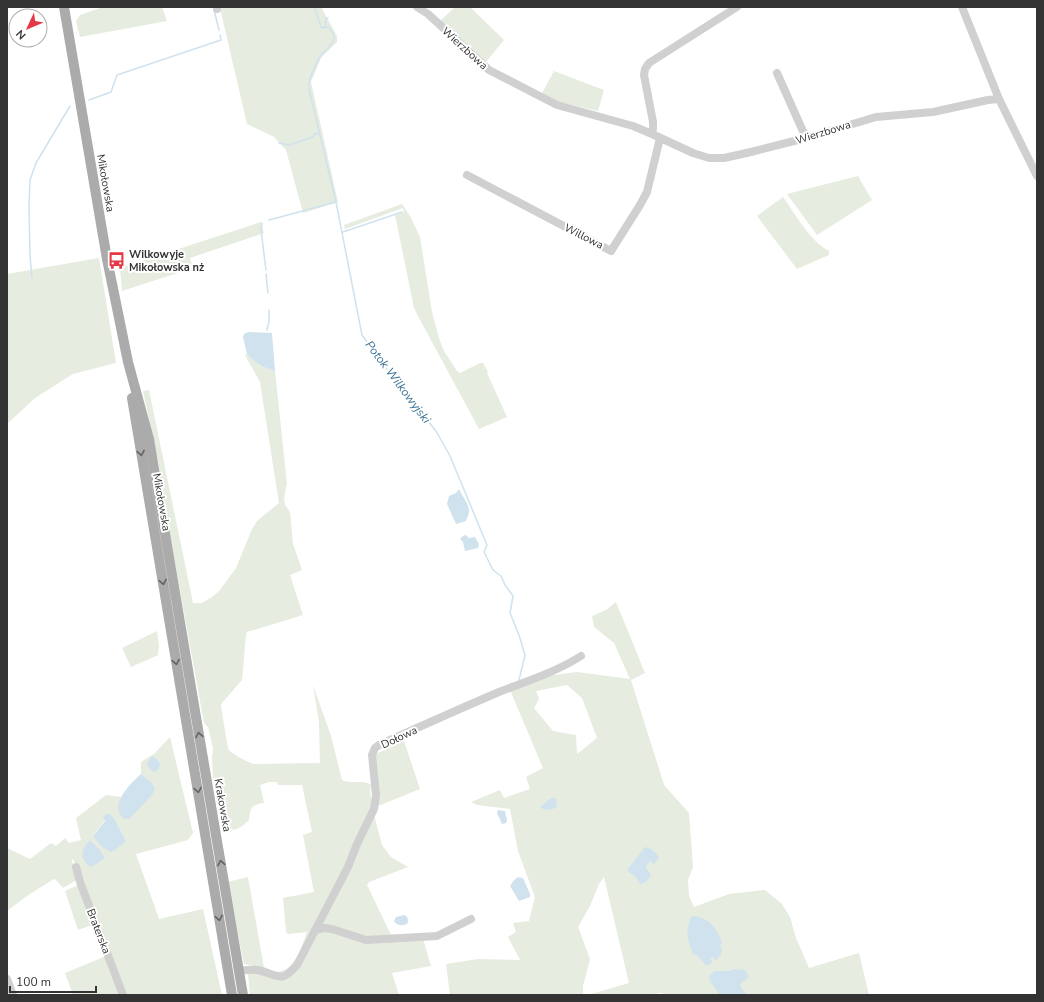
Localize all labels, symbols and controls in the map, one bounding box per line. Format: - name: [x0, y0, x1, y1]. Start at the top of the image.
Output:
- north arrow: [8, 8, 48, 48]
- street label: Wierzbowa: [438, 24, 491, 73]
- text: N: [13, 26, 29, 43]
- street label: Wierzbowa: [794, 117, 853, 148]
- street label: Mikołowska: [93, 153, 118, 213]
- street label: Willowa: [562, 220, 606, 253]
- place label: Wilkowyje Mikołowska nż: [129, 247, 204, 275]
- bus stop icon: Wilkowyje Mikołowska nż: [106, 250, 126, 270]
- water label: Potok Wilkowyjski: [362, 337, 435, 427]
- one-way arrow: [136, 450, 145, 457]
- street label: Mikołowska: [149, 472, 174, 532]
- one-way arrow: [158, 579, 167, 585]
- one-way arrow: [171, 658, 180, 665]
- street label: Dołowa: [379, 722, 420, 752]
- one-way arrow: [196, 732, 204, 738]
- street label: Krakowska: [210, 777, 235, 833]
- one-way arrow: [193, 787, 202, 793]
- one-way arrow: [217, 860, 226, 867]
- street label: Braterska: [83, 906, 114, 956]
- one-way arrow: [214, 915, 223, 921]
- scale bar: [10, 968, 96, 994]
- text: 100 m: [16, 974, 51, 990]

